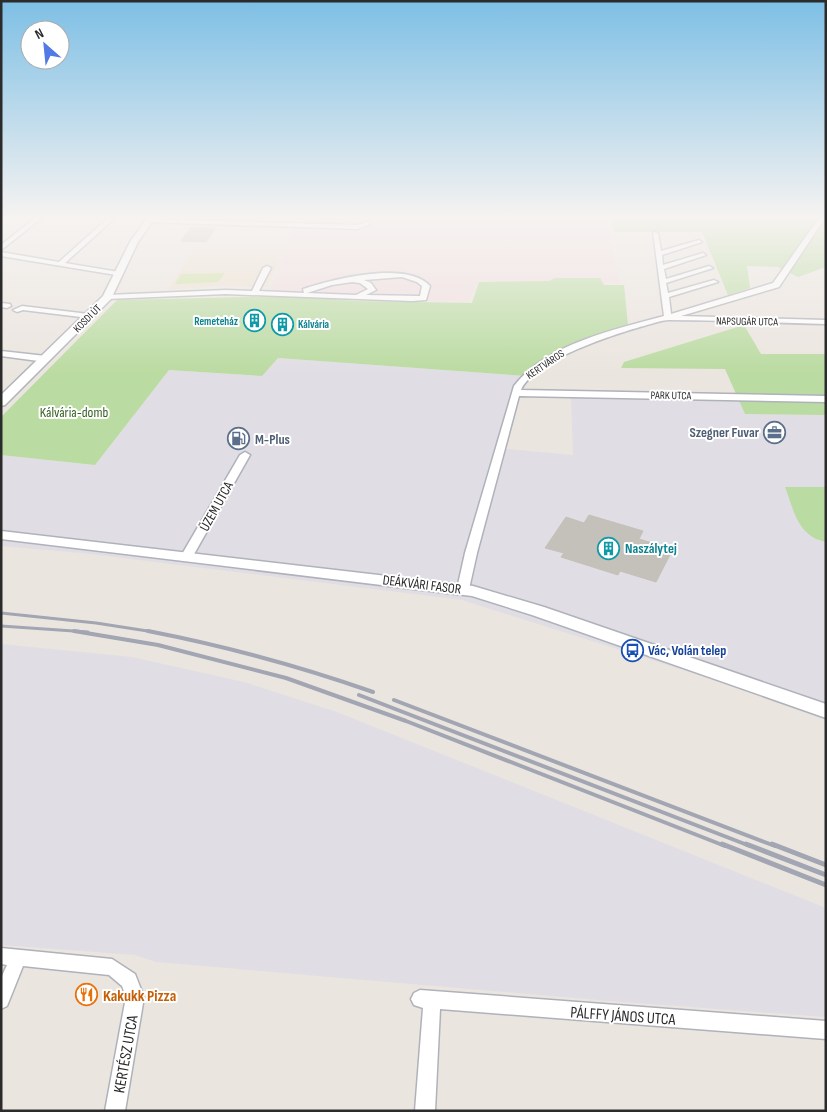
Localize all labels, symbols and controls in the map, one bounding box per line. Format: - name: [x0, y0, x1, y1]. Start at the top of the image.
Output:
- north arrow: [20, 20, 70, 70]
- text: N: [32, 25, 47, 43]
- street label: KOSDI ÚT: [71, 301, 104, 335]
- building icon: Remeteház: [242, 309, 266, 333]
- building icon: Kálvária: [270, 312, 294, 336]
- street label: NAPSUGÁR UTCA: [716, 314, 778, 329]
- place label: Remeteház: [194, 315, 239, 328]
- place label: Kálvária: [298, 318, 330, 331]
- street label: KERTVÁROS: [524, 347, 567, 382]
- street label: PARK UTCA: [651, 389, 692, 402]
- park label: Kálvária-domb: [40, 404, 108, 421]
- office icon: Szegner Fuvar: [763, 420, 787, 444]
- place label: Szegner Fuvar: [689, 424, 760, 441]
- fuel station icon: M-Plus: [227, 427, 251, 451]
- place label: M-Plus: [255, 431, 290, 448]
- street label: ÜZEM UTCA: [196, 478, 238, 534]
- building icon: Naszálytej: [597, 536, 621, 560]
- place label: Naszálytej: [625, 540, 677, 557]
- street label: DEÁKVÁRI FASOR: [382, 571, 463, 598]
- bus stop icon: Vác, Volán telep: [620, 638, 644, 662]
- place label: Vác, Volán telep: [648, 642, 726, 659]
- restaurant icon: Kakukk Pizza: [75, 983, 99, 1007]
- place label: Kakukk Pizza: [103, 987, 176, 1006]
- street label: PÁLFFY JÁNOS UTCA: [570, 1003, 676, 1030]
- street label: KERTÉSZ UTCA: [110, 1014, 143, 1095]

